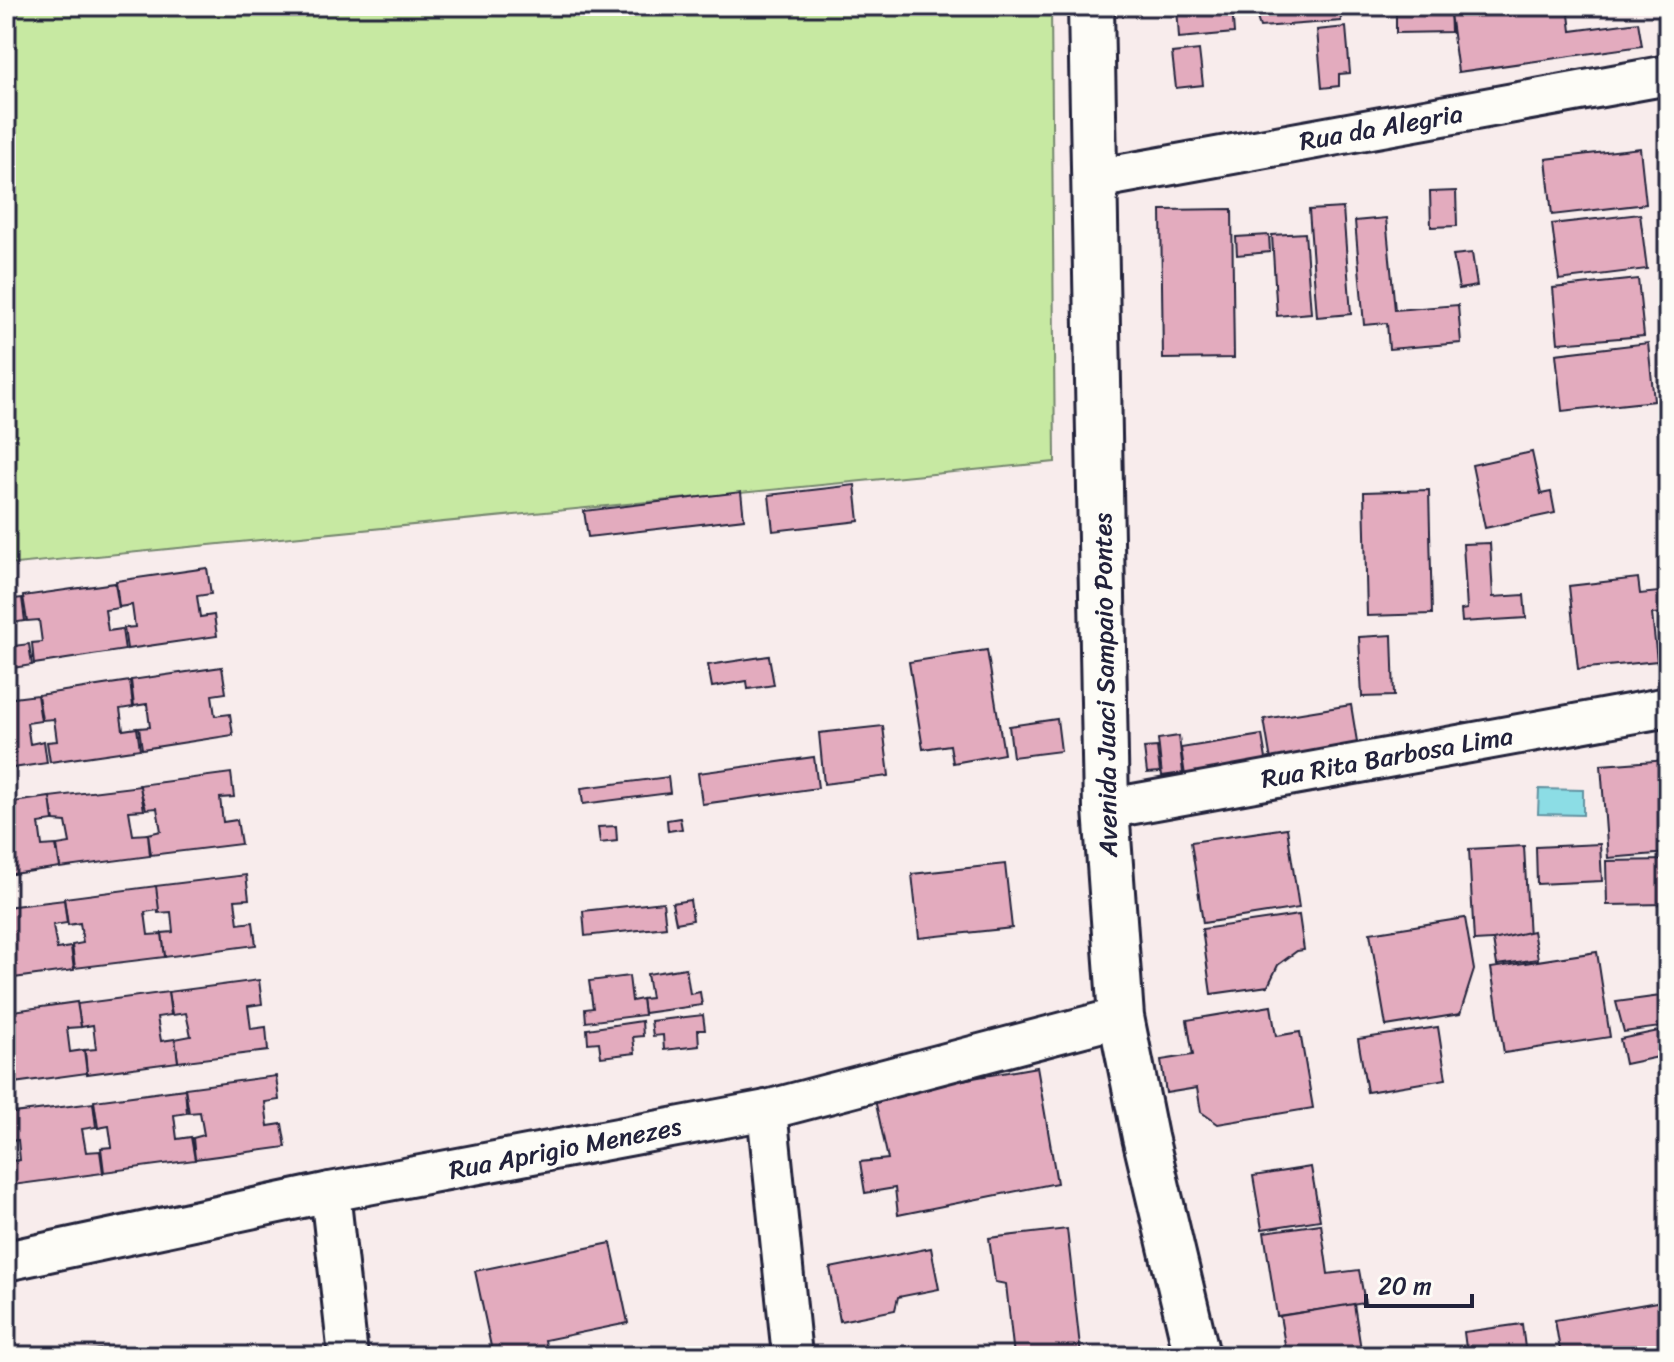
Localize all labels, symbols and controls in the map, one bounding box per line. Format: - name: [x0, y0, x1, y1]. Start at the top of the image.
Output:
- street label: Rua da Alegria: [1296, 90, 1466, 164]
- street label: Avenida Juaci Sampaio Pontes: [1079, 512, 1131, 858]
- street label: Rua Rita Barbosa Lima: [1258, 712, 1516, 802]
- street label: Rua Aprigio Menezes: [445, 1103, 686, 1193]
- scale bar: [1366, 1258, 1472, 1308]
- text: 20 m: [1378, 1265, 1432, 1307]

